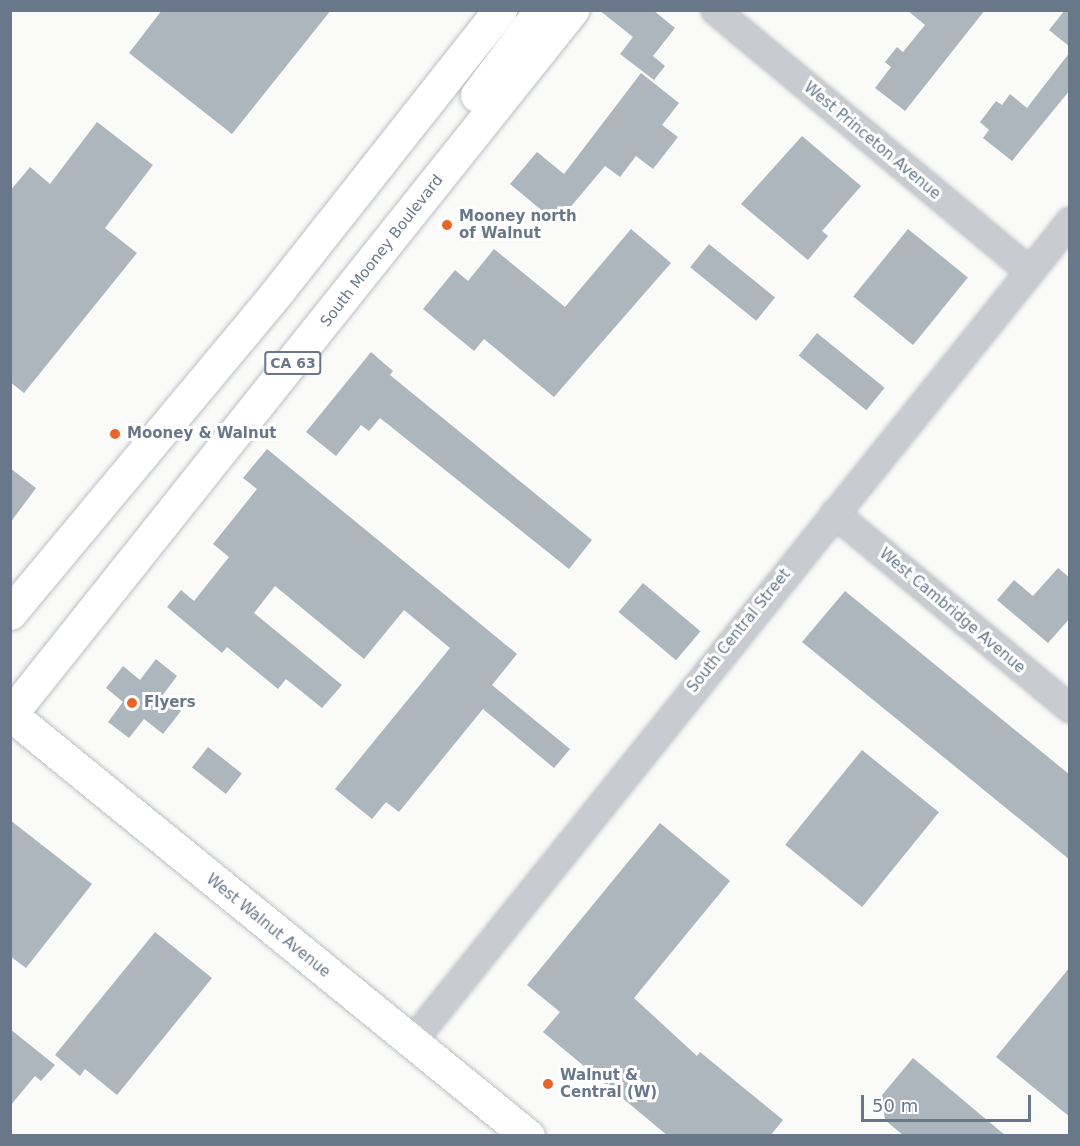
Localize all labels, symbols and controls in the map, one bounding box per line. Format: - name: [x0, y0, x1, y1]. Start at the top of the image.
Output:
- street label: West Princeton Avenue: [800, 79, 944, 203]
- street label: South Mooney Boulevard: [317, 171, 447, 331]
- place label: Mooney north of Walnut: [459, 207, 577, 242]
- marker: Mooney north of Walnut: [440, 218, 454, 232]
- road number: CA 63: [263, 352, 323, 374]
- place label: Mooney & Walnut: [127, 425, 276, 443]
- marker: Mooney & Walnut: [108, 427, 122, 441]
- street label: West Cambridge Avenue: [876, 545, 1028, 677]
- street label: South Central Street: [684, 566, 794, 696]
- place label: Flyers: [144, 694, 196, 712]
- marker: Flyers: [125, 696, 139, 710]
- street label: West Walnut Avenue: [202, 870, 334, 982]
- place label: Walnut & Central (W): [560, 1066, 657, 1101]
- marker: Walnut & Central (W): [541, 1077, 555, 1091]
- scale bar: [864, 1083, 1034, 1121]
- text: 50 m: [872, 1095, 918, 1116]

